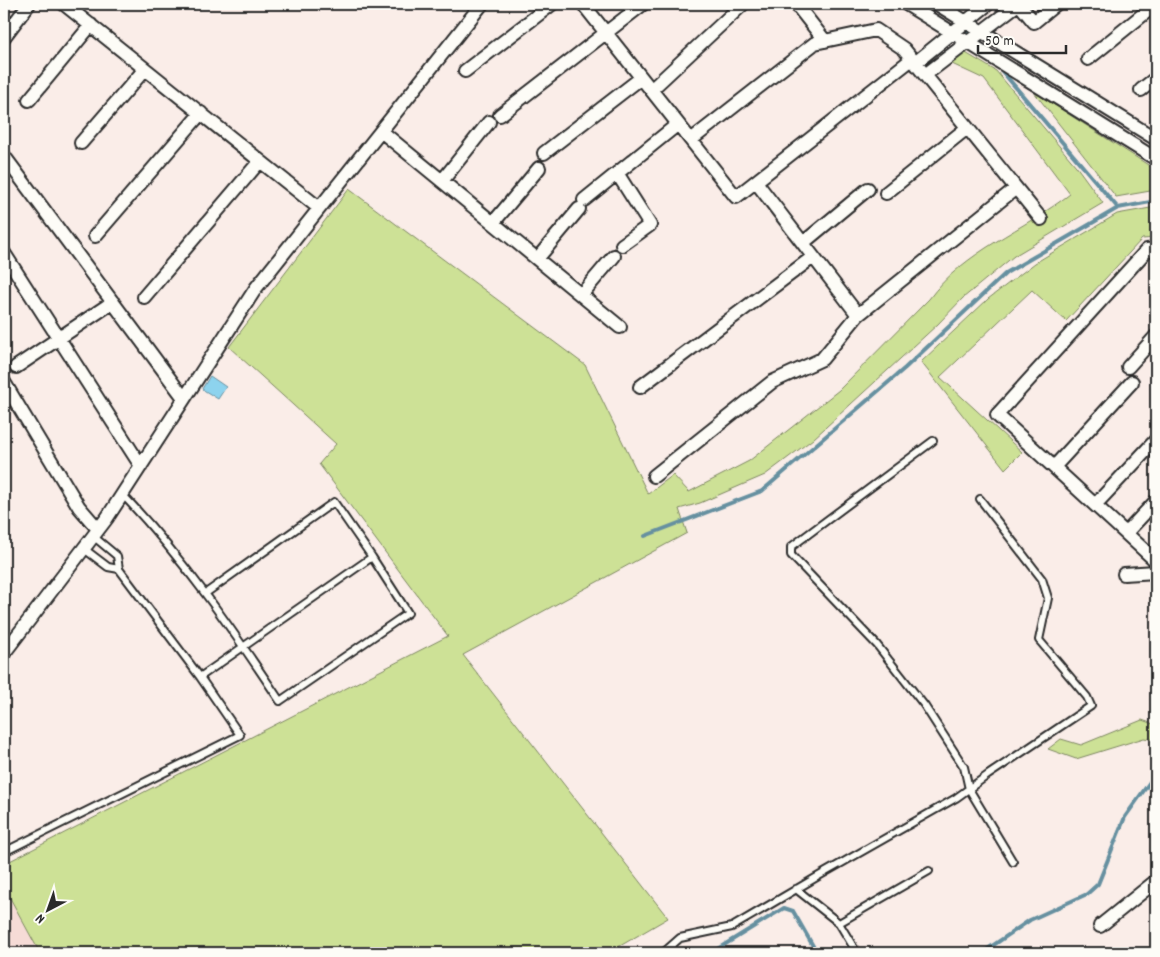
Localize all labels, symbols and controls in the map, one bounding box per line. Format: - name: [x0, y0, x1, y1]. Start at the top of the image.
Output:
- scale bar: [978, 22, 1065, 54]
- text: 50 m: [985, 31, 1014, 53]
- north arrow: [22, 884, 72, 934]
- text: N: [32, 908, 50, 928]

